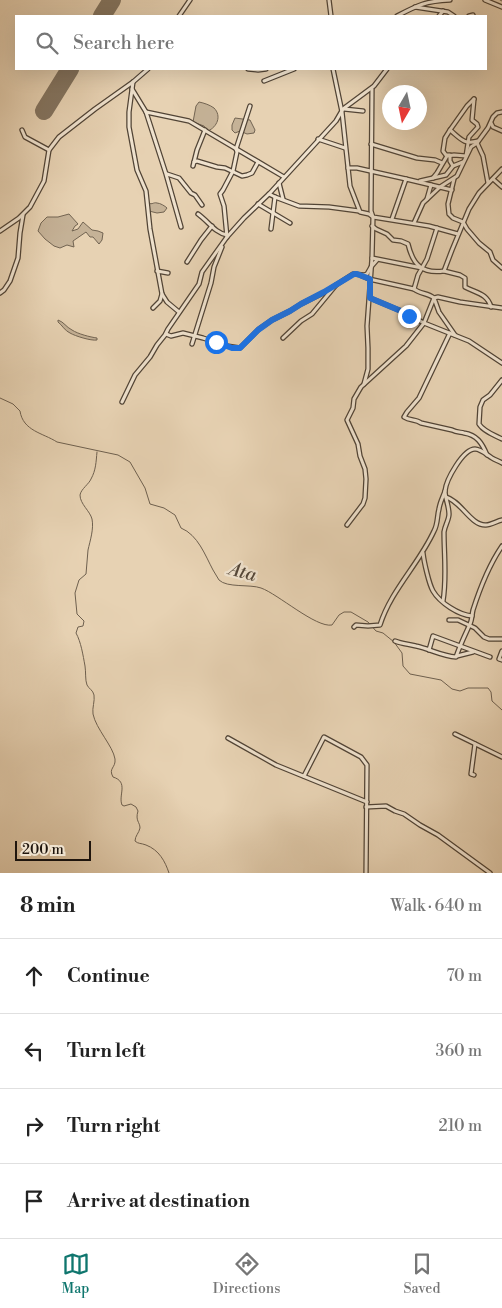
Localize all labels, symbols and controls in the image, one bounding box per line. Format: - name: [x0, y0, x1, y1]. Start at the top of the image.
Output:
- search box: [15, 15, 487, 70]
- icon: search: [33, 29, 61, 57]
- text: Search here: [73, 31, 174, 55]
- north arrow: [382, 85, 427, 130]
- route end: [398, 305, 421, 328]
- route start: [205, 331, 228, 354]
- water label: Ata: [224, 556, 260, 587]
- scale bar: [15, 838, 91, 861]
- text: 200 m: [22, 841, 64, 859]
- text: 8 min: [20, 893, 75, 919]
- text: Walk · 640 m: [391, 896, 482, 916]
- icon: ahead: [20, 962, 48, 990]
- text: Continue: [67, 964, 150, 988]
- text: 70 m: [446, 966, 482, 986]
- icon: left: [20, 1037, 48, 1065]
- text: Turn left: [67, 1039, 146, 1063]
- text: 360 m: [436, 1041, 482, 1061]
- icon: right: [20, 1112, 48, 1140]
- text: Turn right: [67, 1114, 160, 1138]
- text: 210 m: [438, 1116, 482, 1136]
- icon: arrive: [20, 1187, 48, 1215]
- text: Arrive at destination: [67, 1189, 250, 1213]
- tab: Map: [62, 1250, 90, 1298]
- tab: Directions: [213, 1250, 280, 1298]
- tab: Saved: [404, 1250, 440, 1298]

